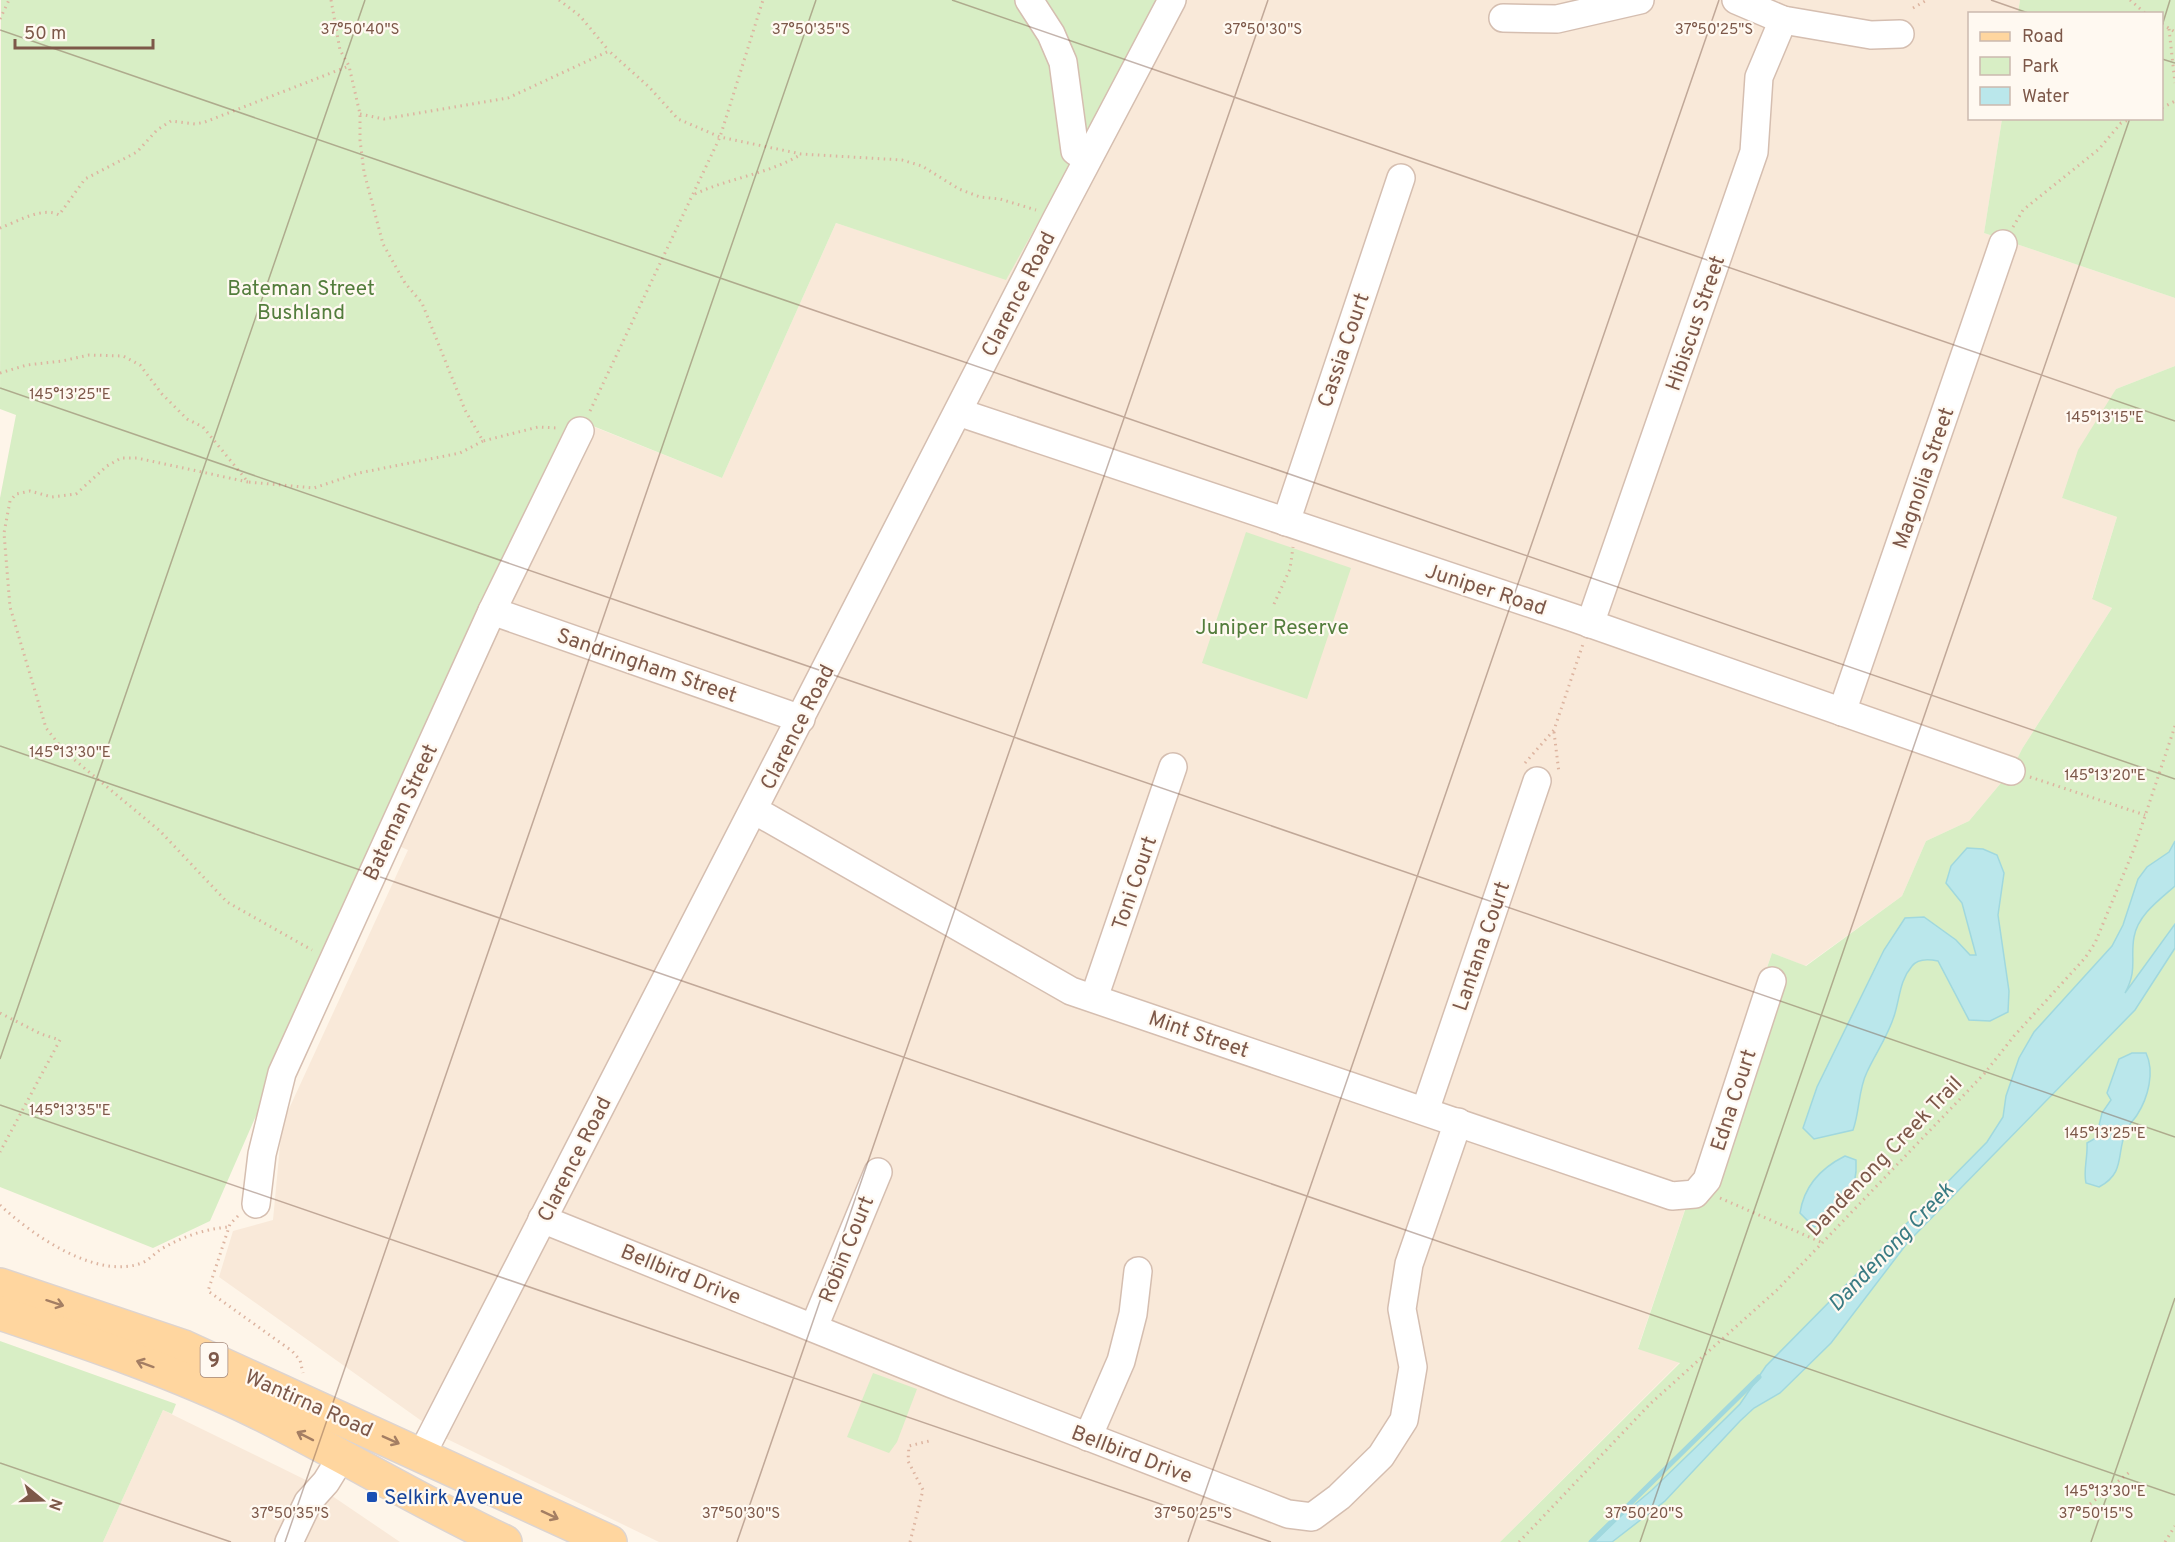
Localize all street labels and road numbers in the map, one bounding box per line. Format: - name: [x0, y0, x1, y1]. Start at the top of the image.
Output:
- street label: Clarence Road: [976, 227, 1063, 362]
- street label: Hibiscus Street: [1661, 252, 1732, 395]
- street label: Cassia Court: [1312, 290, 1377, 411]
- street label: Magnolia Street: [1888, 404, 1961, 553]
- street label: Juniper Road: [1421, 558, 1550, 623]
- street label: Sandringham Street: [553, 623, 740, 710]
- street label: Clarence Road: [755, 660, 842, 795]
- street label: Bateman Street: [358, 740, 445, 885]
- street label: Toni Court: [1107, 833, 1164, 934]
- street label: Lantana Court: [1448, 878, 1517, 1015]
- street label: Mint Street: [1145, 1006, 1252, 1065]
- street label: Edna Court: [1705, 1046, 1764, 1155]
- street label: Dandenong Creek Trail: [1801, 1071, 1969, 1243]
- street label: Clarence Road: [532, 1092, 619, 1227]
- street label: Robin Court: [814, 1192, 881, 1307]
- street label: Bellbird Drive: [616, 1239, 745, 1312]
- road number: 9: [200, 1343, 228, 1377]
- street label: Wantirna Road: [240, 1364, 377, 1445]
- street label: Bellbird Drive: [1067, 1420, 1196, 1491]

